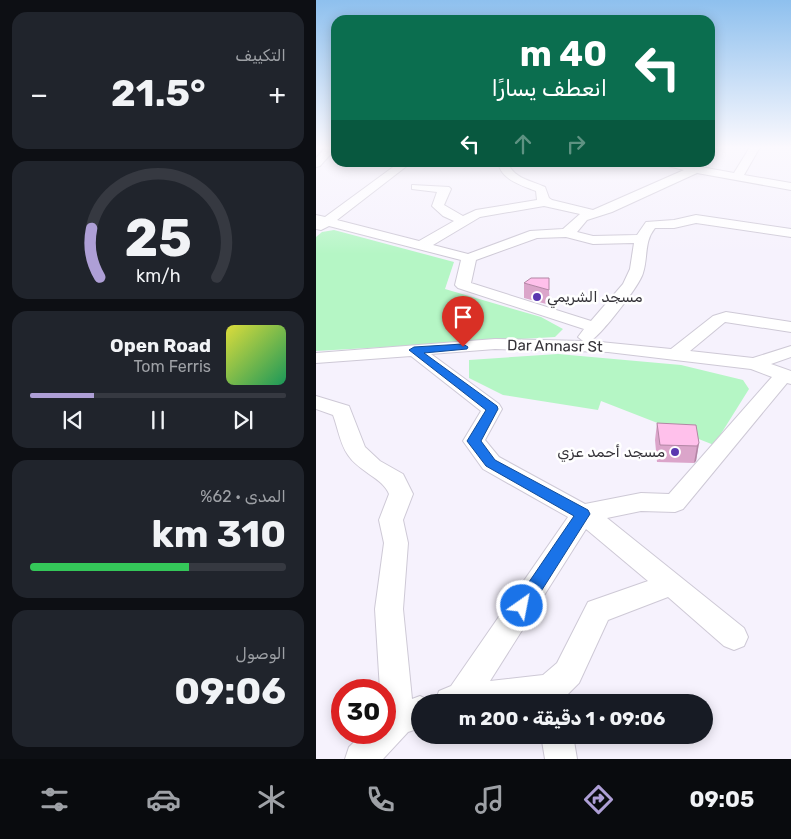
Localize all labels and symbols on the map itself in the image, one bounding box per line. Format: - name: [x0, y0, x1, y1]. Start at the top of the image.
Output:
- place label: مسجد الشريمي: [547, 288, 643, 309]
- marker: مسجد الشريمي: [531, 291, 543, 303]
- pin: [442, 296, 484, 347]
- street label: Dar Annasr St: [507, 336, 603, 356]
- place label: مسجد أحمد عزي: [557, 443, 665, 462]
- marker: مسجد أحمد عزي: [669, 446, 681, 458]
- position arrow: [495, 579, 547, 631]
- speed limit sign: 30: [331, 679, 396, 744]

